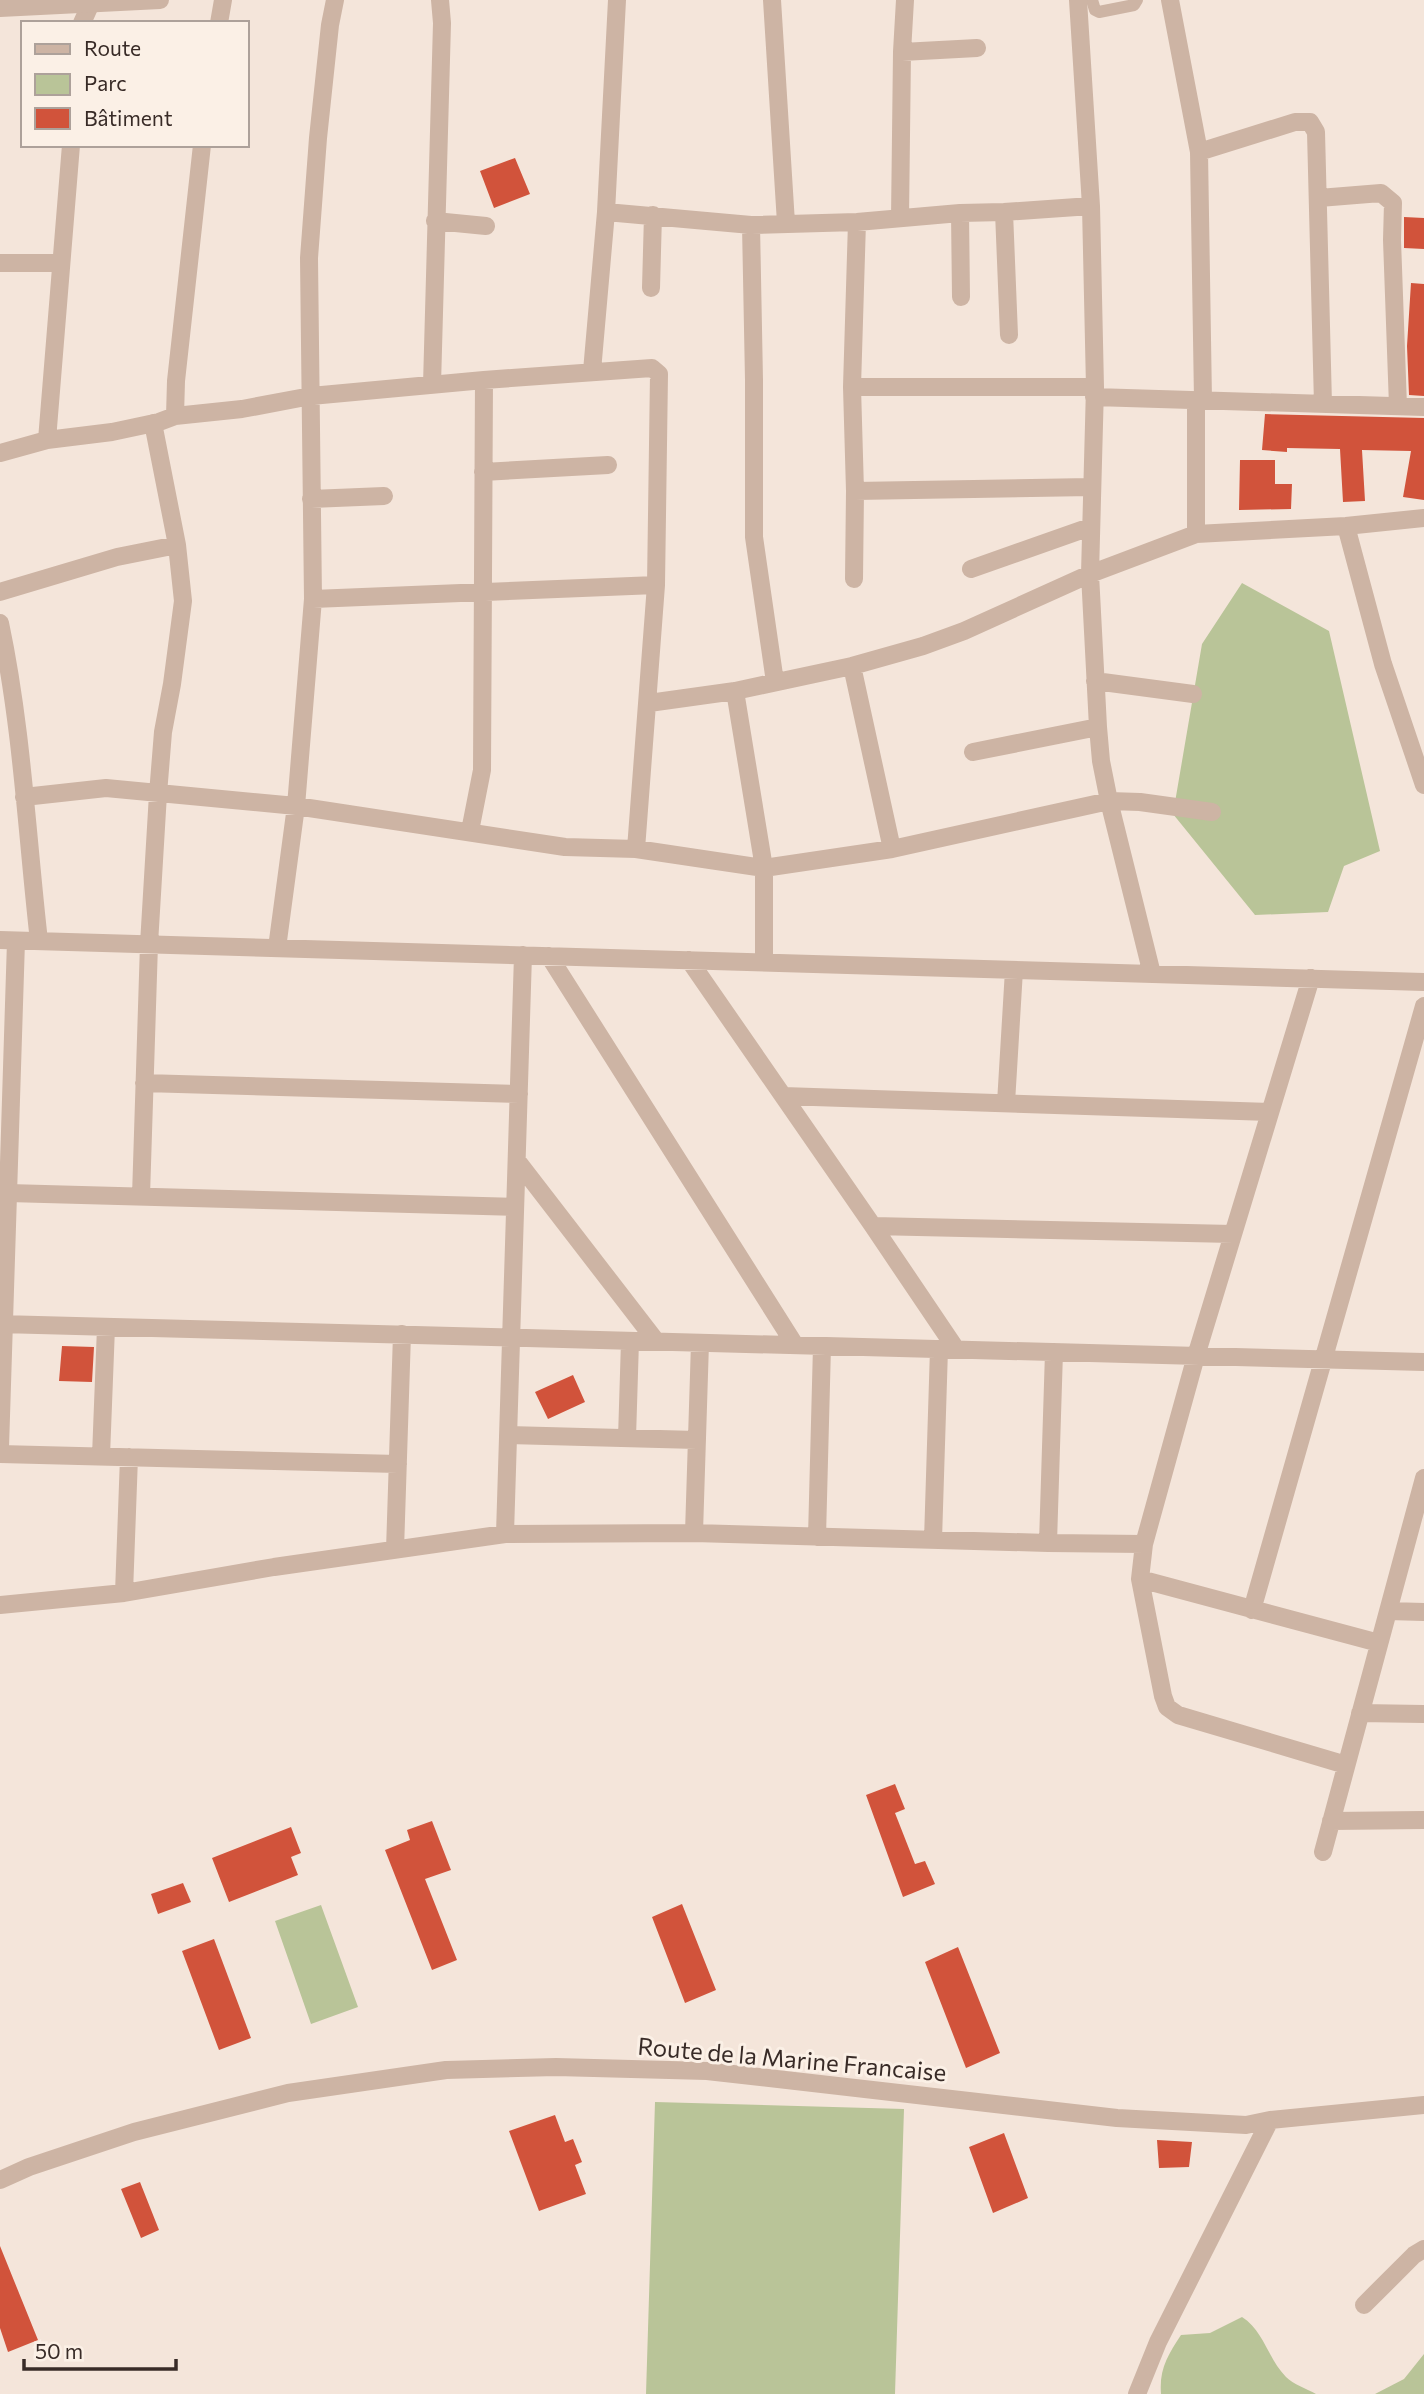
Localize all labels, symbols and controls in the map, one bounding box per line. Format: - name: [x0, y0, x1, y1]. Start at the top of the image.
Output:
- legend: [21, 21, 248, 147]
- text: Route: [84, 35, 141, 60]
- text: Parc: [84, 70, 127, 95]
- text: Bâtiment: [84, 105, 173, 130]
- street label: Route de la Marine Francaise: [637, 2031, 948, 2086]
- scale bar: [24, 2328, 177, 2372]
- text: 50 m: [35, 2338, 83, 2363]

